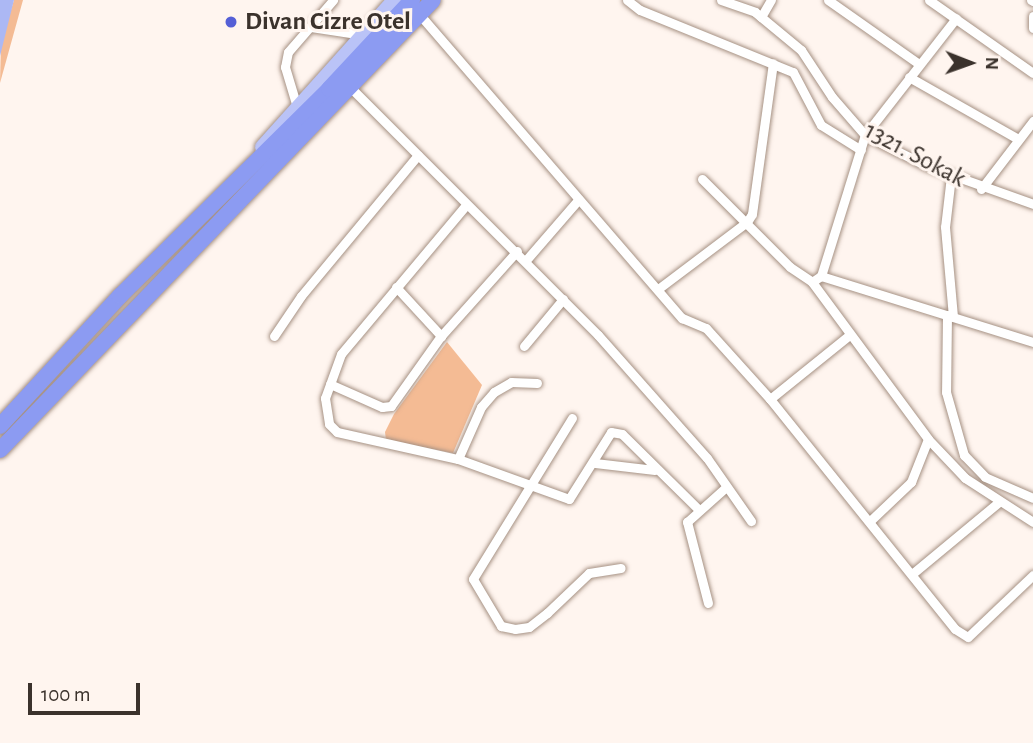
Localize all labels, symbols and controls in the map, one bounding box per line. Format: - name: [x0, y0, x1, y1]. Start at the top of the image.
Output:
- place label: Divan Cizre Otel: [245, 6, 411, 38]
- marker: Divan Cizre Otel: [223, 14, 239, 30]
- north arrow: [935, 28, 1005, 98]
- text: N: [982, 57, 1001, 70]
- street label: 1321. Sokak: [859, 115, 971, 195]
- scale bar: [32, 670, 144, 714]
- text: 100 m: [41, 684, 91, 705]

